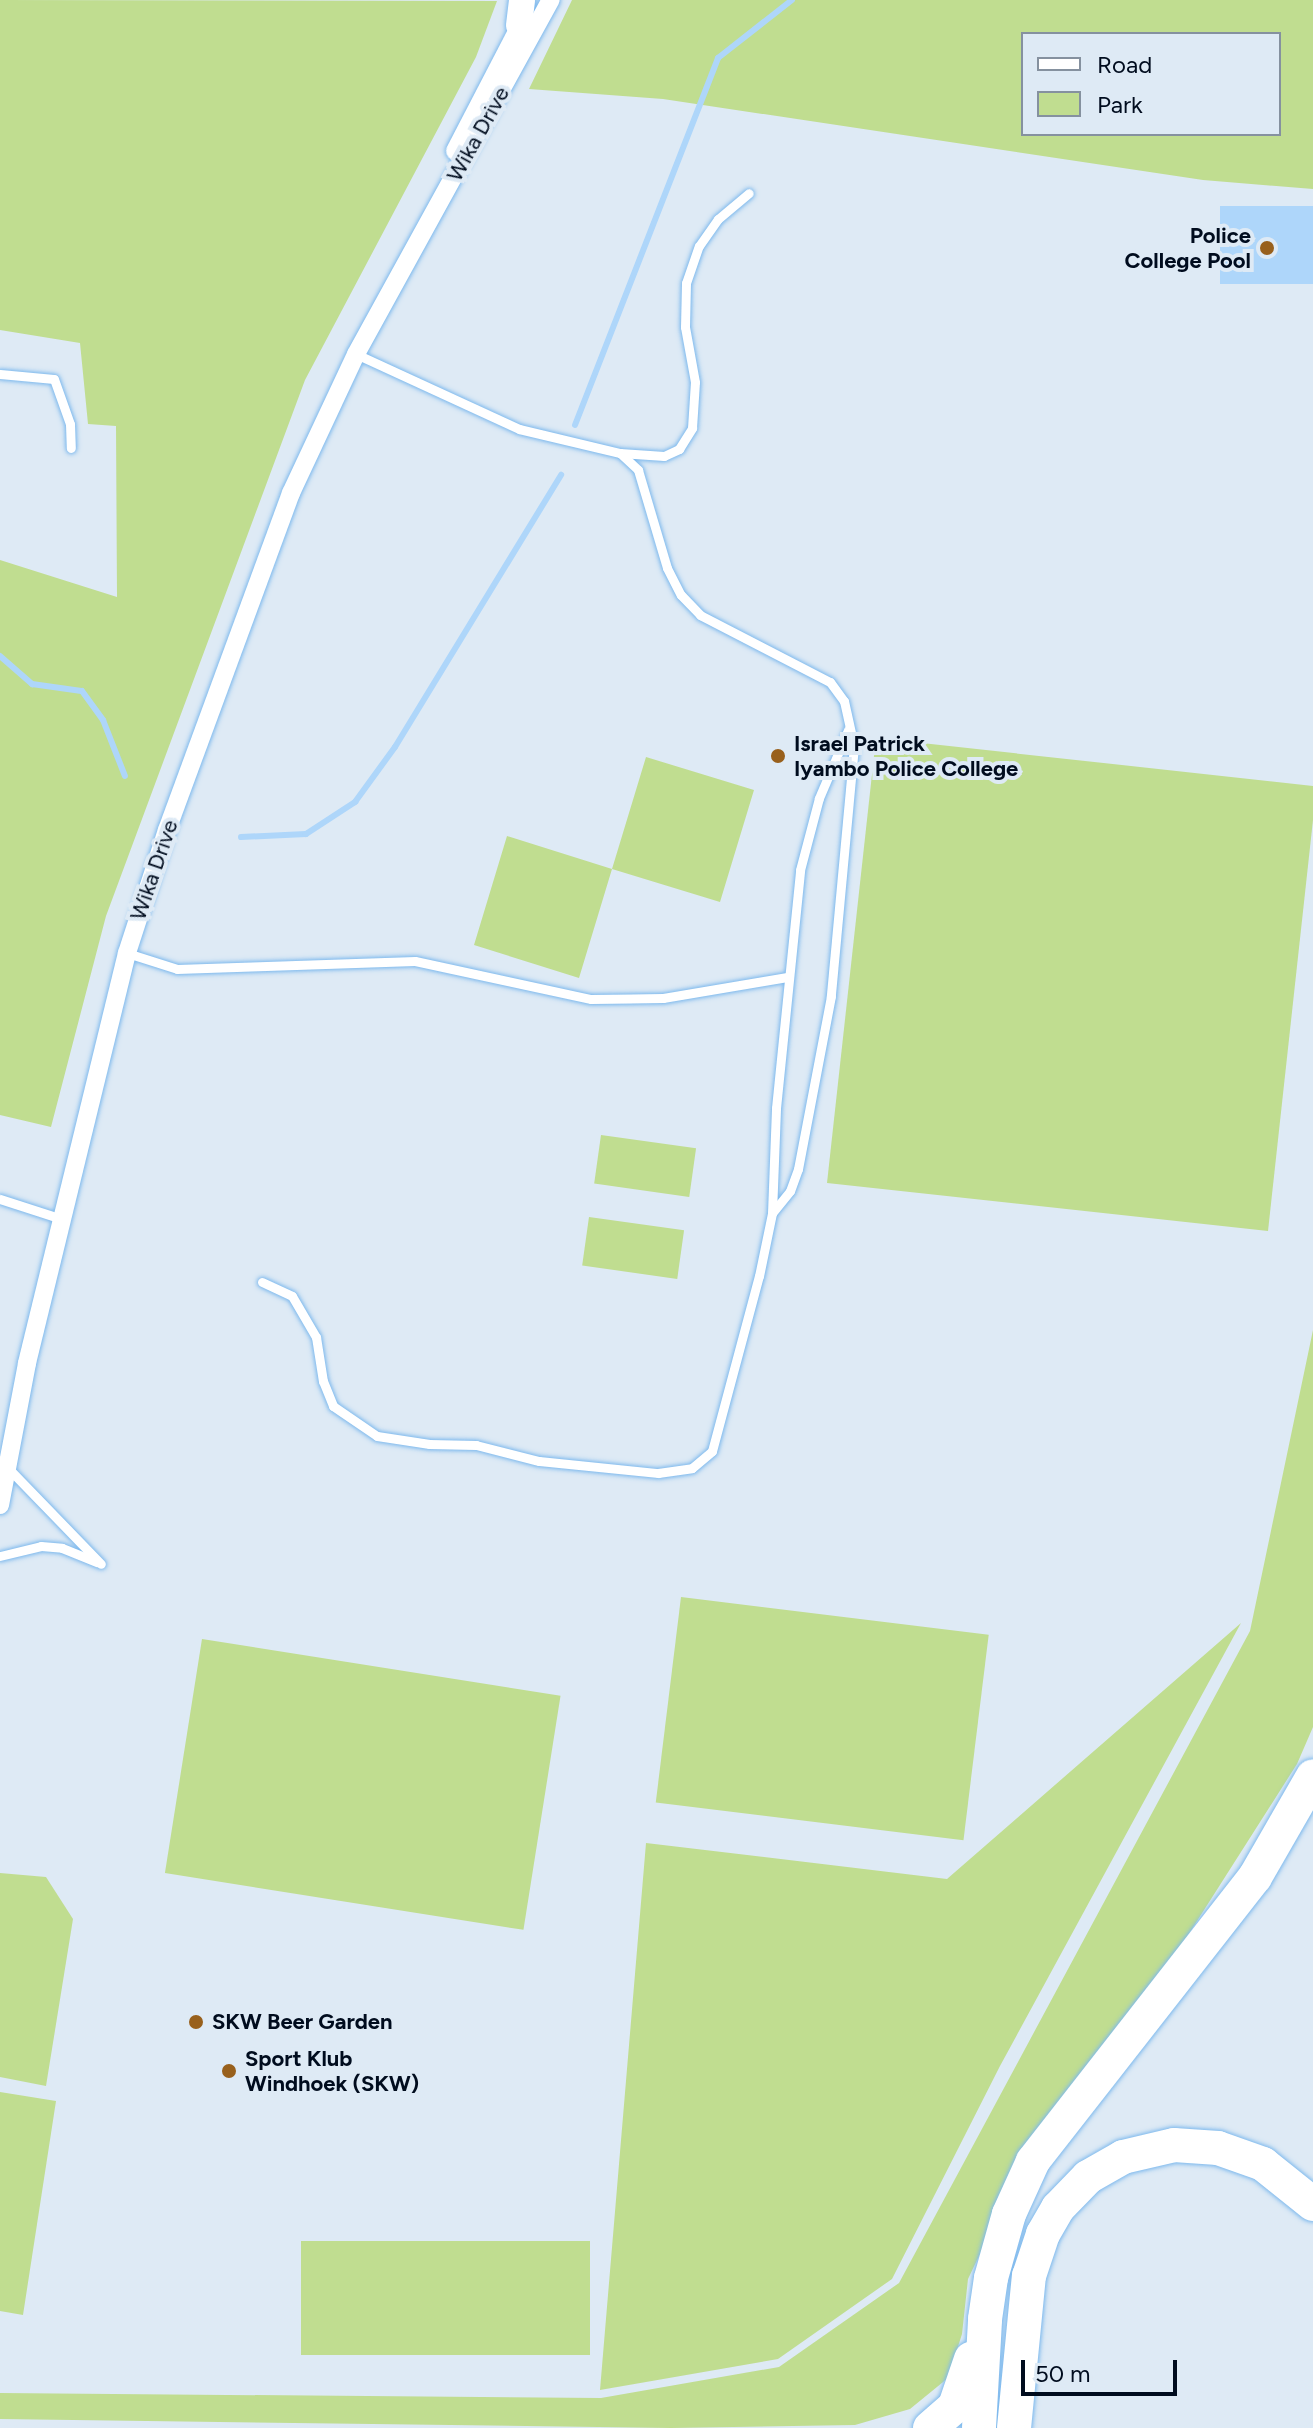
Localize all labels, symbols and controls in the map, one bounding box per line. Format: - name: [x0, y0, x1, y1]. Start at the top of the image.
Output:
- legend: [1021, 32, 1281, 136]
- text: Road: [1097, 50, 1152, 79]
- street label: Wika Drive: [441, 82, 515, 186]
- text: Park: [1097, 90, 1143, 119]
- place label: Police College Pool: [1125, 222, 1251, 274]
- marker: Police College Pool: [1258, 239, 1276, 257]
- place label: Israel Patrick Iyambo Police College: [794, 730, 1018, 782]
- marker: Israel Patrick Iyambo Police College: [769, 747, 787, 765]
- street label: Wika Drive: [125, 816, 183, 924]
- place label: SKW Beer Garden: [212, 2009, 393, 2035]
- marker: SKW Beer Garden: [187, 2013, 205, 2031]
- place label: Sport Klub Windhoek (SKW): [245, 2045, 419, 2096]
- marker: Sport Klub Windhoek (SKW): [220, 2062, 238, 2080]
- scale bar: [1025, 2344, 1181, 2394]
- text: 50 m: [1035, 2359, 1091, 2388]

